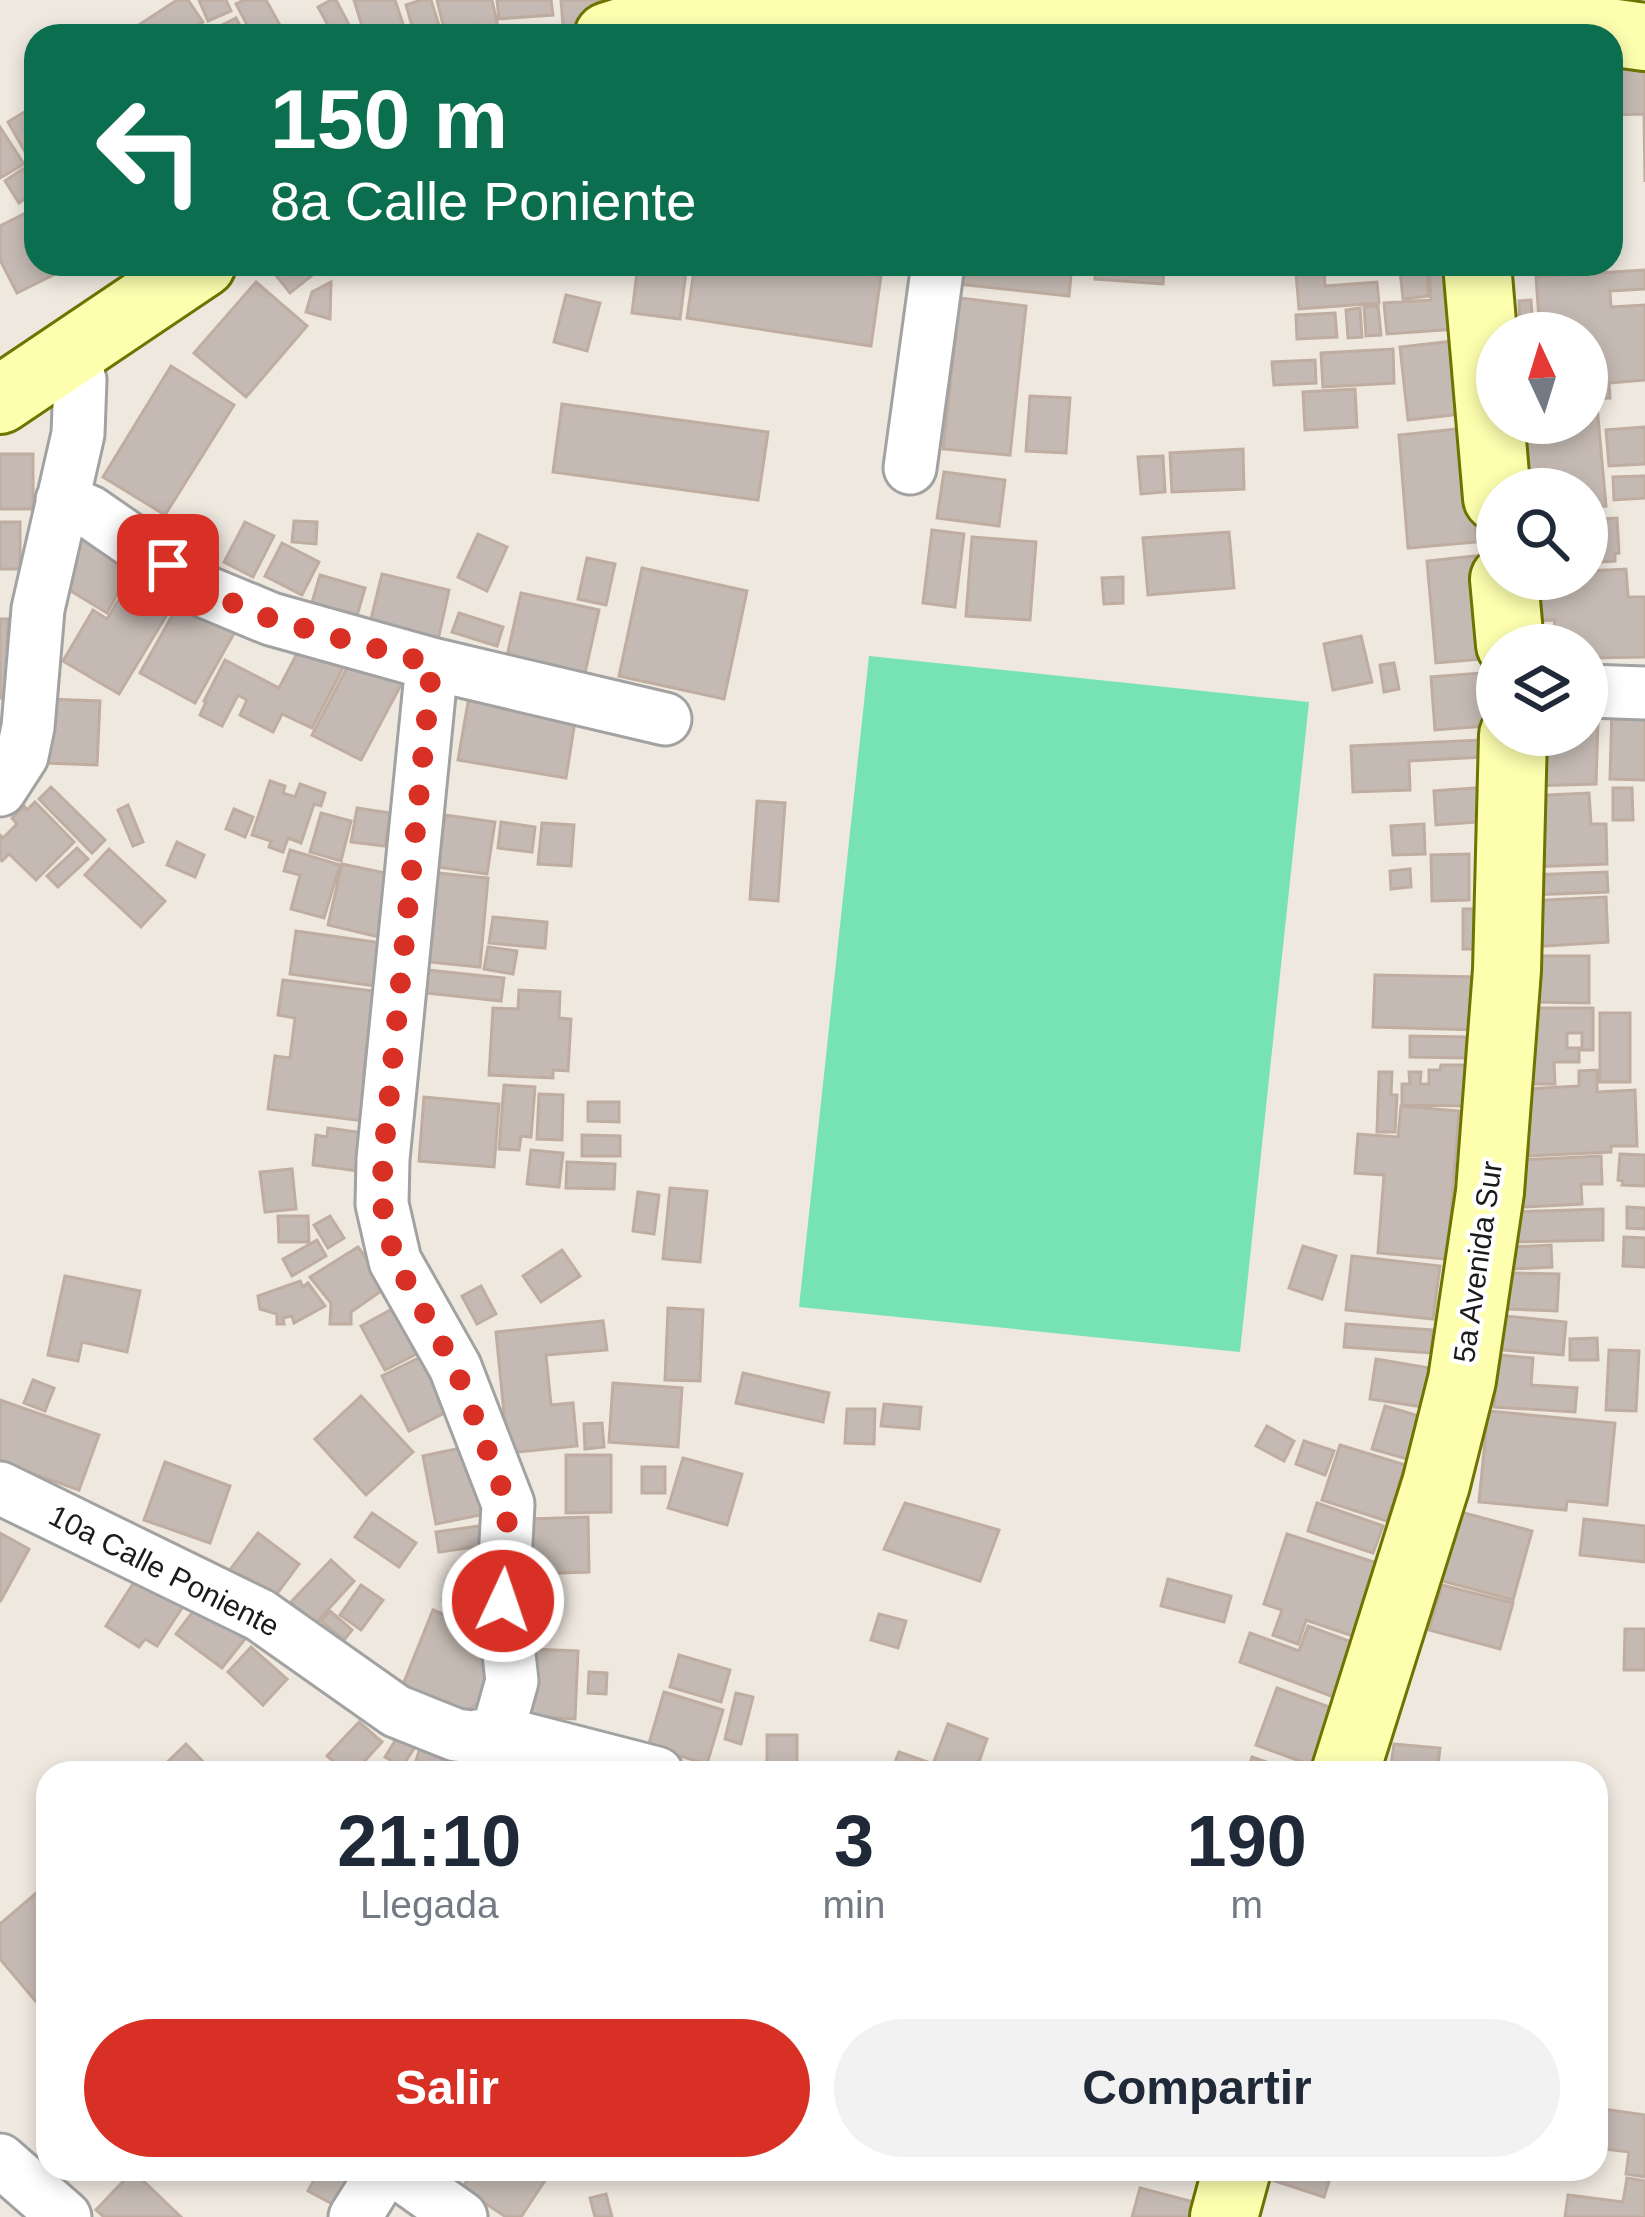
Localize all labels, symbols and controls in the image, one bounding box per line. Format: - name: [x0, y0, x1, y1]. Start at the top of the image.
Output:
- icon: left: [72, 72, 228, 228]
- text: 150 m: [270, 72, 508, 166]
- text: 8a Calle Poniente: [270, 171, 696, 231]
- north arrow: [1476, 312, 1608, 444]
- map controls: [1476, 312, 1608, 756]
- button: search: [1476, 468, 1608, 600]
- pin: [117, 514, 219, 616]
- icon: arrive: [135, 532, 201, 598]
- button: layers: [1476, 624, 1608, 756]
- street label: 5a Avenida Sur: [1447, 1159, 1508, 1365]
- street label: 10a Calle Poniente: [44, 1498, 285, 1643]
- position arrow: [440, 1538, 566, 1664]
- text: 21:10: [337, 1801, 521, 1881]
- text: 3: [834, 1801, 874, 1881]
- text: 190: [1187, 1801, 1307, 1881]
- text: Llegada: [360, 1883, 499, 1926]
- text: min: [823, 1883, 885, 1926]
- text: m: [1230, 1883, 1263, 1926]
- button: Salir: [84, 2019, 810, 2157]
- button: Compartir: [834, 2019, 1560, 2157]

